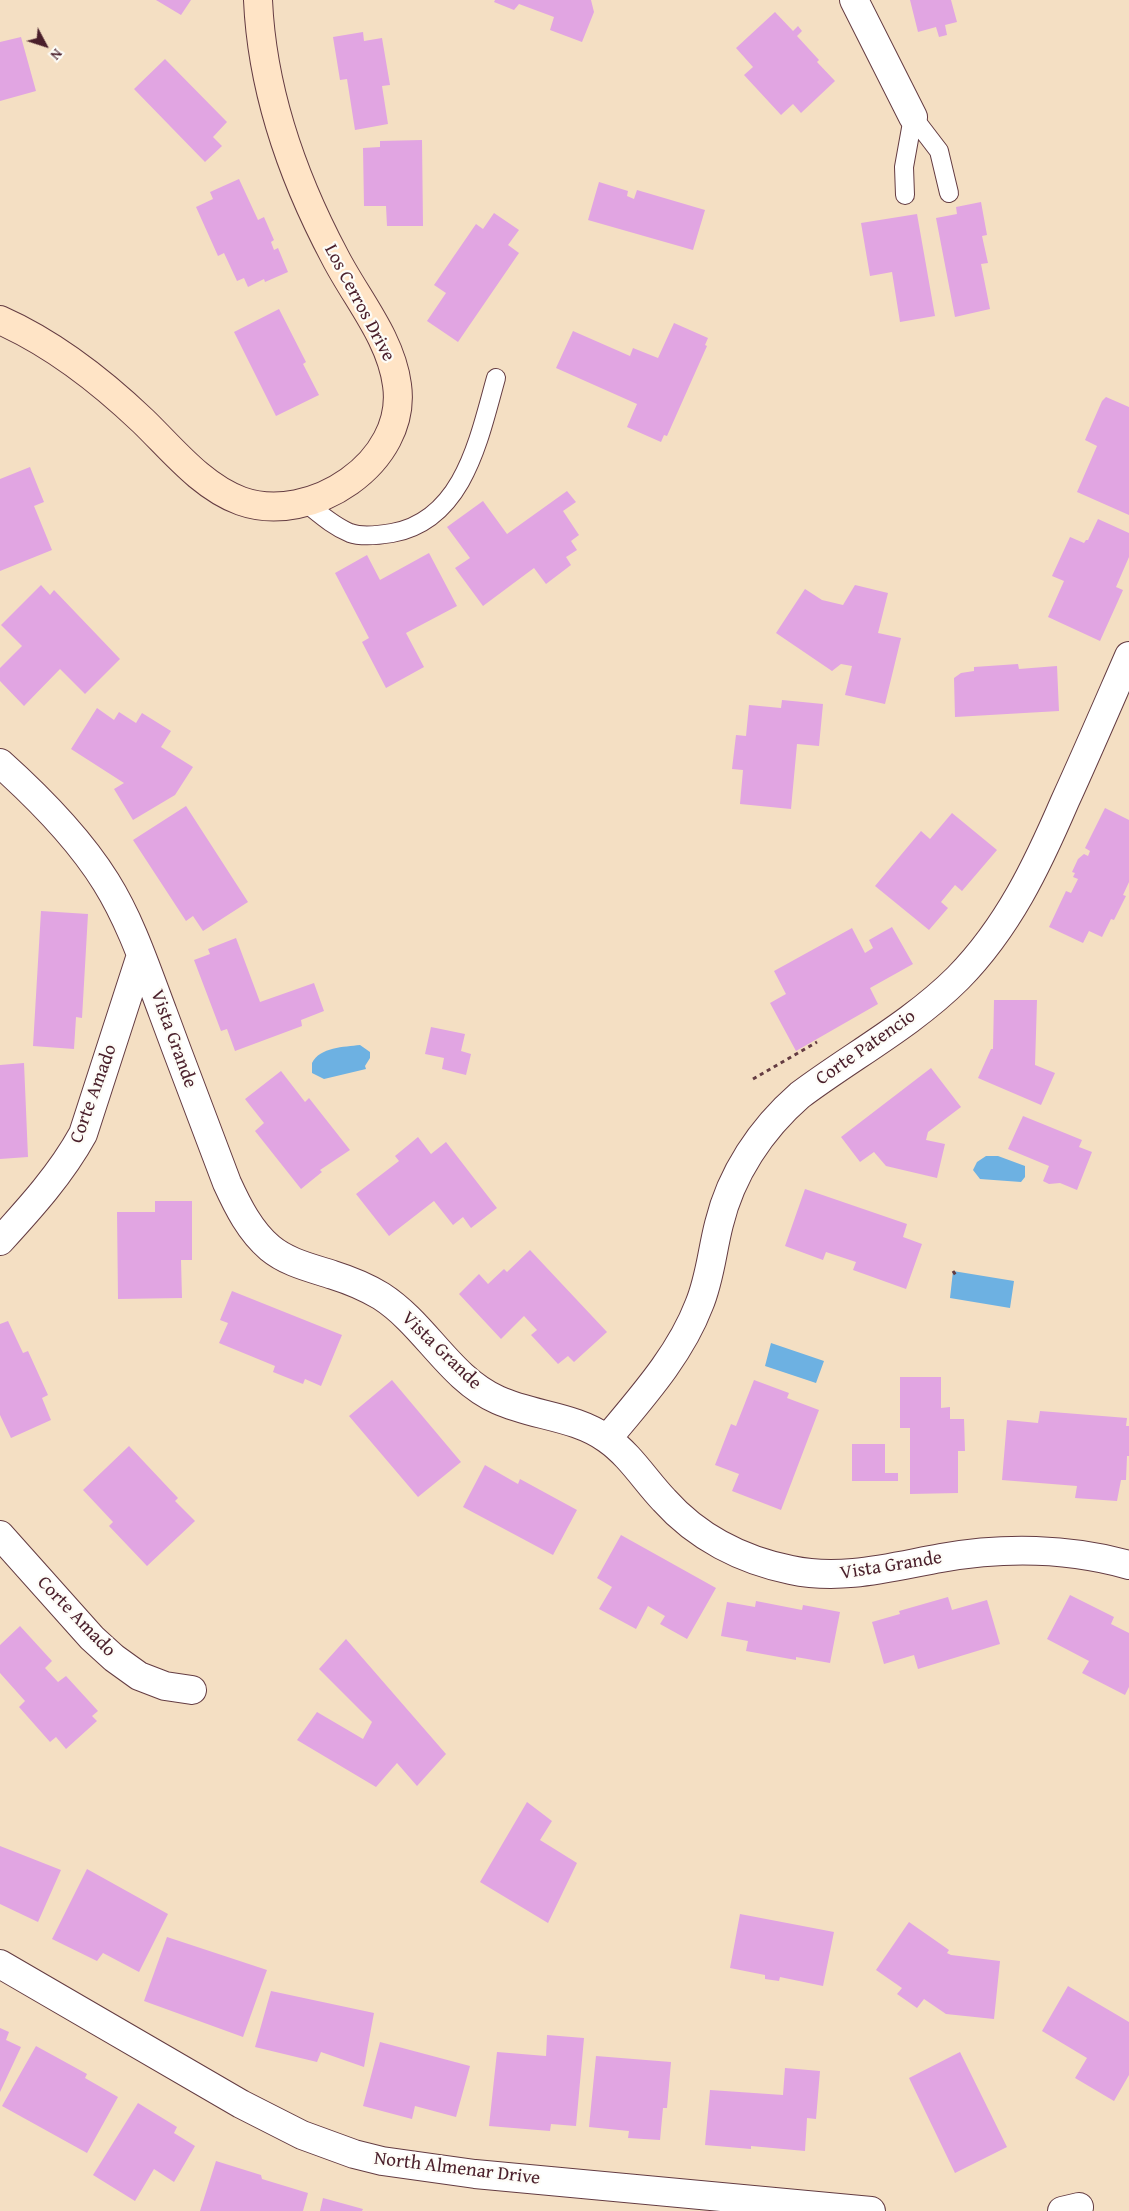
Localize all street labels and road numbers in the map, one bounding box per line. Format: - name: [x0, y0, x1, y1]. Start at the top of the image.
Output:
- street label: Los Cerros Drive: [319, 241, 399, 365]
- street label: Vista Grande: [145, 987, 201, 1091]
- street label: Corte Patencio: [812, 1005, 920, 1091]
- street label: Corte Amado: [66, 1041, 122, 1147]
- street label: Vista Grande: [396, 1307, 486, 1395]
- street label: Vista Grande: [838, 1547, 944, 1585]
- street label: Corte Amado: [32, 1572, 120, 1662]
- street label: North Almenar Drive: [373, 2148, 541, 2190]

